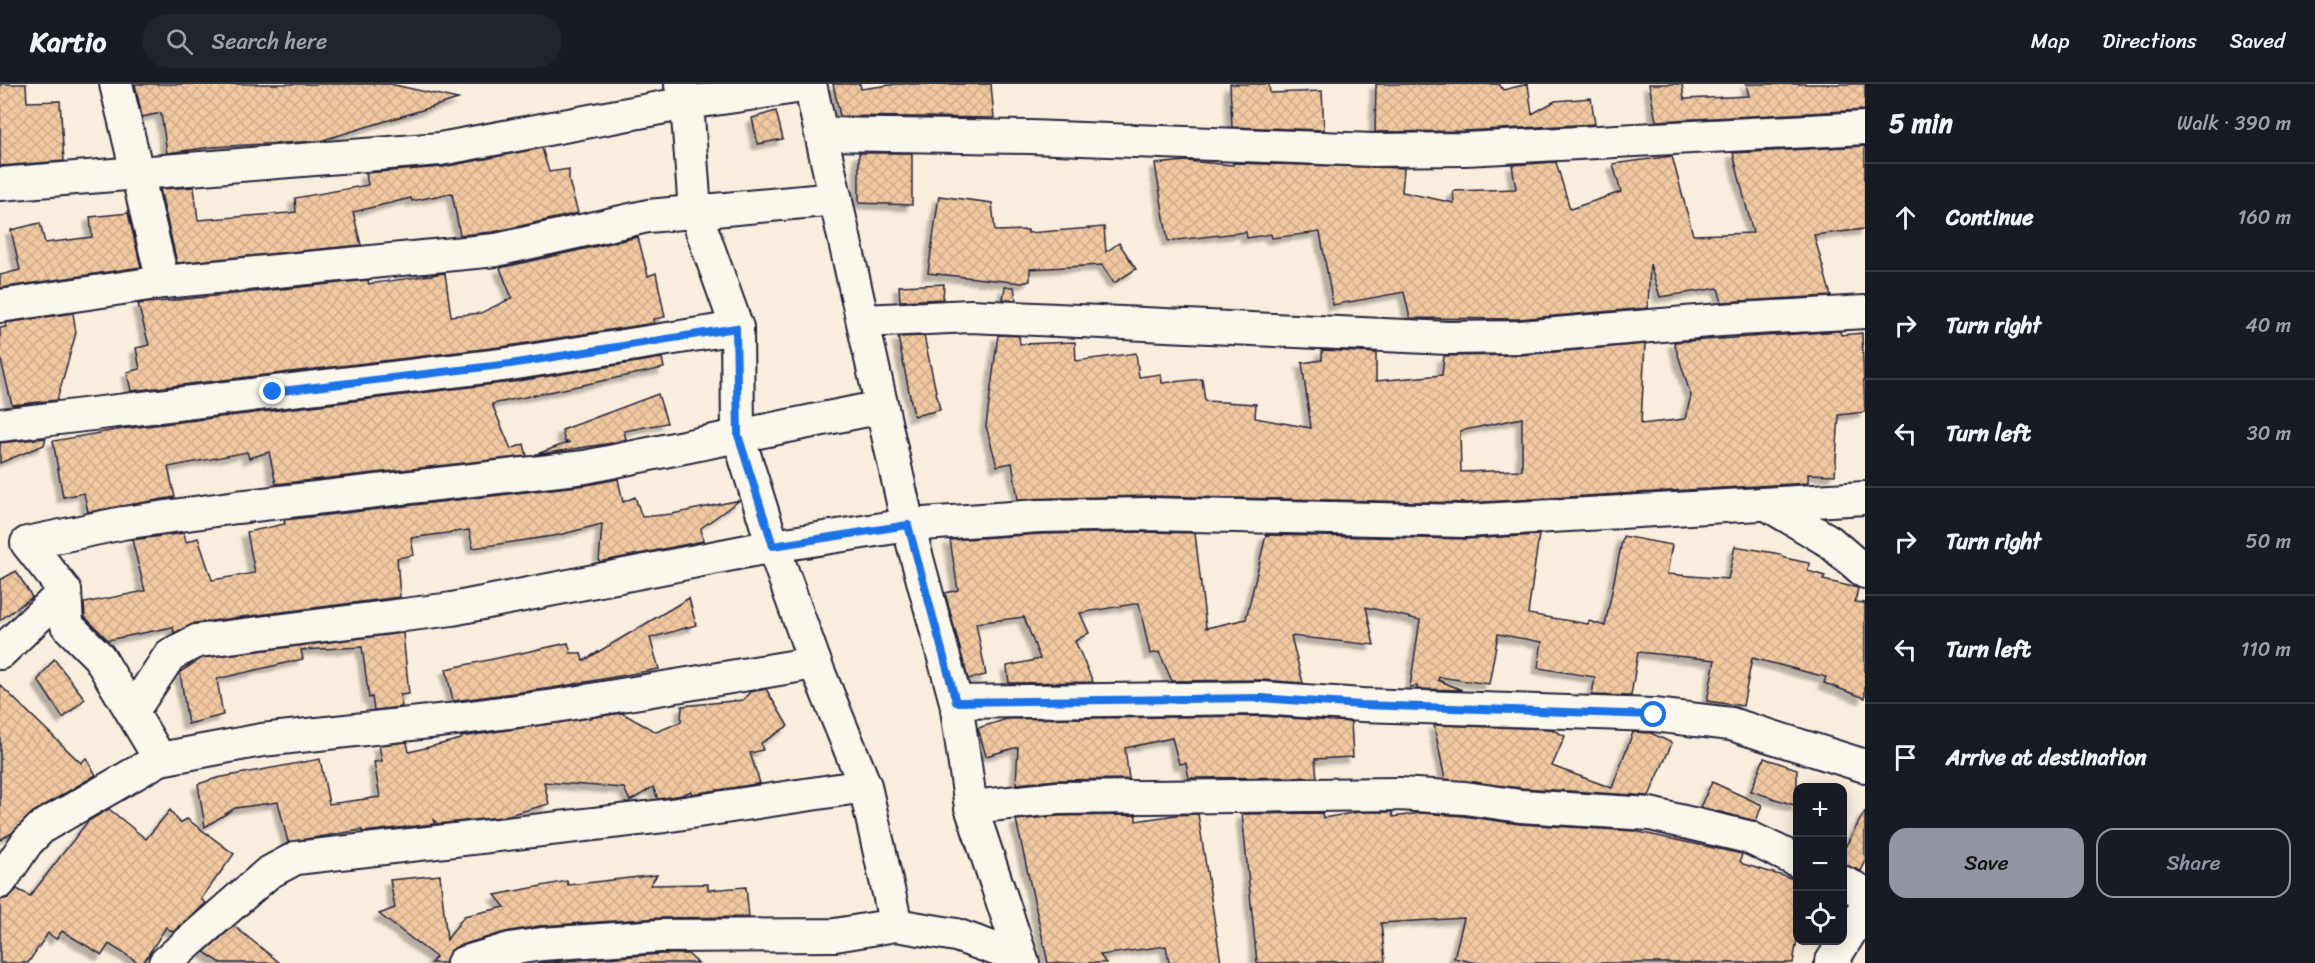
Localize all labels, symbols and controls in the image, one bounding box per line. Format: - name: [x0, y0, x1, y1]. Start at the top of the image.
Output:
- search box: [142, 14, 562, 68]
- text: Kartio: [30, 17, 106, 66]
- text: Search here: [211, 22, 327, 61]
- text: Map: [2031, 22, 2069, 60]
- text: Directions: [2102, 22, 2197, 60]
- text: Saved: [2230, 22, 2285, 60]
- icon: search: [163, 25, 196, 58]
- text: 5 min: [1889, 100, 1953, 146]
- text: Walk · 390 m: [2177, 106, 2291, 141]
- text: Continue: [1946, 198, 2034, 237]
- text: 160 m: [2238, 200, 2291, 235]
- icon: ahead: [1889, 201, 1922, 234]
- text: Turn right: [1946, 306, 2041, 345]
- text: 40 m: [2245, 308, 2291, 343]
- icon: right: [1889, 309, 1922, 342]
- route end: [259, 378, 285, 404]
- text: Turn left: [1946, 414, 2031, 453]
- text: 30 m: [2247, 416, 2291, 451]
- icon: left: [1889, 417, 1922, 450]
- text: Turn right: [1946, 522, 2041, 561]
- text: 50 m: [2246, 524, 2291, 559]
- icon: right: [1889, 525, 1922, 558]
- text: Turn left: [1946, 630, 2031, 669]
- text: 110 m: [2241, 632, 2291, 667]
- icon: left: [1889, 633, 1922, 666]
- route start: [1640, 701, 1666, 727]
- text: Arrive at destination: [1946, 738, 2147, 777]
- icon: arrive: [1889, 741, 1922, 774]
- map controls: [1793, 783, 1847, 945]
- button: +: [1793, 783, 1847, 837]
- button: Save: [1889, 828, 2084, 898]
- button: Share: [2096, 828, 2291, 898]
- button: −: [1793, 837, 1847, 891]
- button: locate: [1793, 891, 1847, 945]

